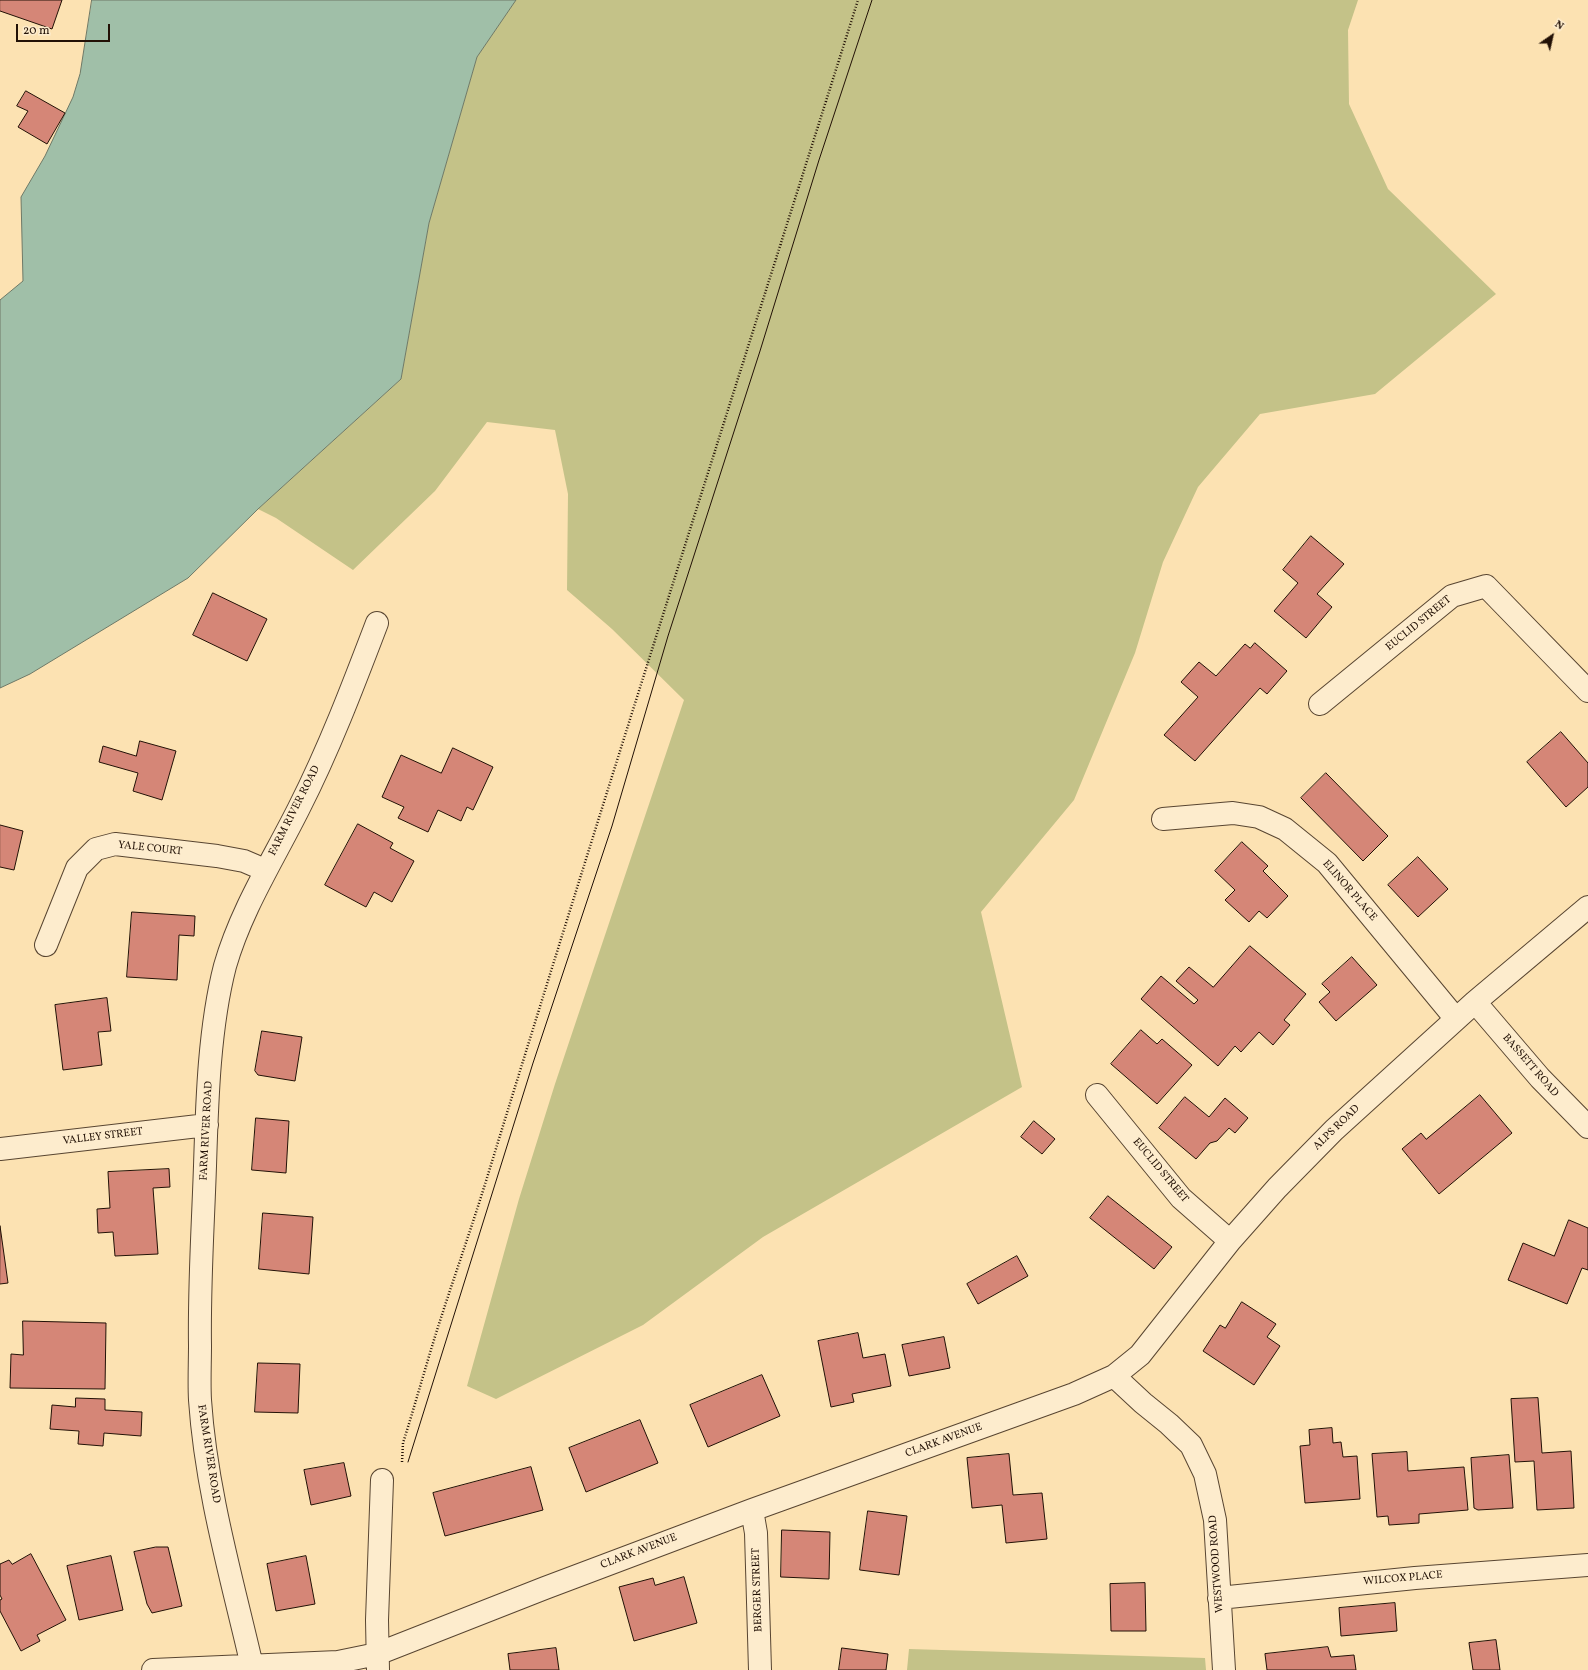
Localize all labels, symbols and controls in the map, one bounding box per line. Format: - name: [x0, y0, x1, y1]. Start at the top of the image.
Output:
- scale bar: [18, 16, 112, 42]
- north arrow: [1532, 16, 1572, 56]
- text: N: [1551, 17, 1567, 34]
- text: 20 m: [23, 23, 50, 39]
- street label: EUCLID STREET: [1384, 594, 1454, 654]
- street label: FARM RIVER ROAD: [267, 764, 323, 858]
- street label: YALE COURT: [117, 839, 183, 859]
- street label: ELINOR PLACE: [1319, 858, 1379, 924]
- street label: BASSETT ROAD: [1499, 1032, 1561, 1100]
- street label: FARM RIVER ROAD: [198, 1081, 216, 1181]
- street label: ALPS ROAD: [1311, 1103, 1363, 1153]
- street label: VALLEY STREET: [62, 1126, 144, 1148]
- street label: EUCLID STREET: [1129, 1136, 1191, 1206]
- street label: FARM RIVER ROAD: [194, 1404, 222, 1504]
- street label: CLARK AVENUE: [904, 1421, 984, 1461]
- street label: WESTWOOD ROAD: [1207, 1515, 1227, 1613]
- street label: CLARK AVENUE: [599, 1531, 679, 1573]
- street label: BERGER STREET: [750, 1548, 766, 1632]
- street label: WILCOX PLACE: [1363, 1569, 1443, 1589]

